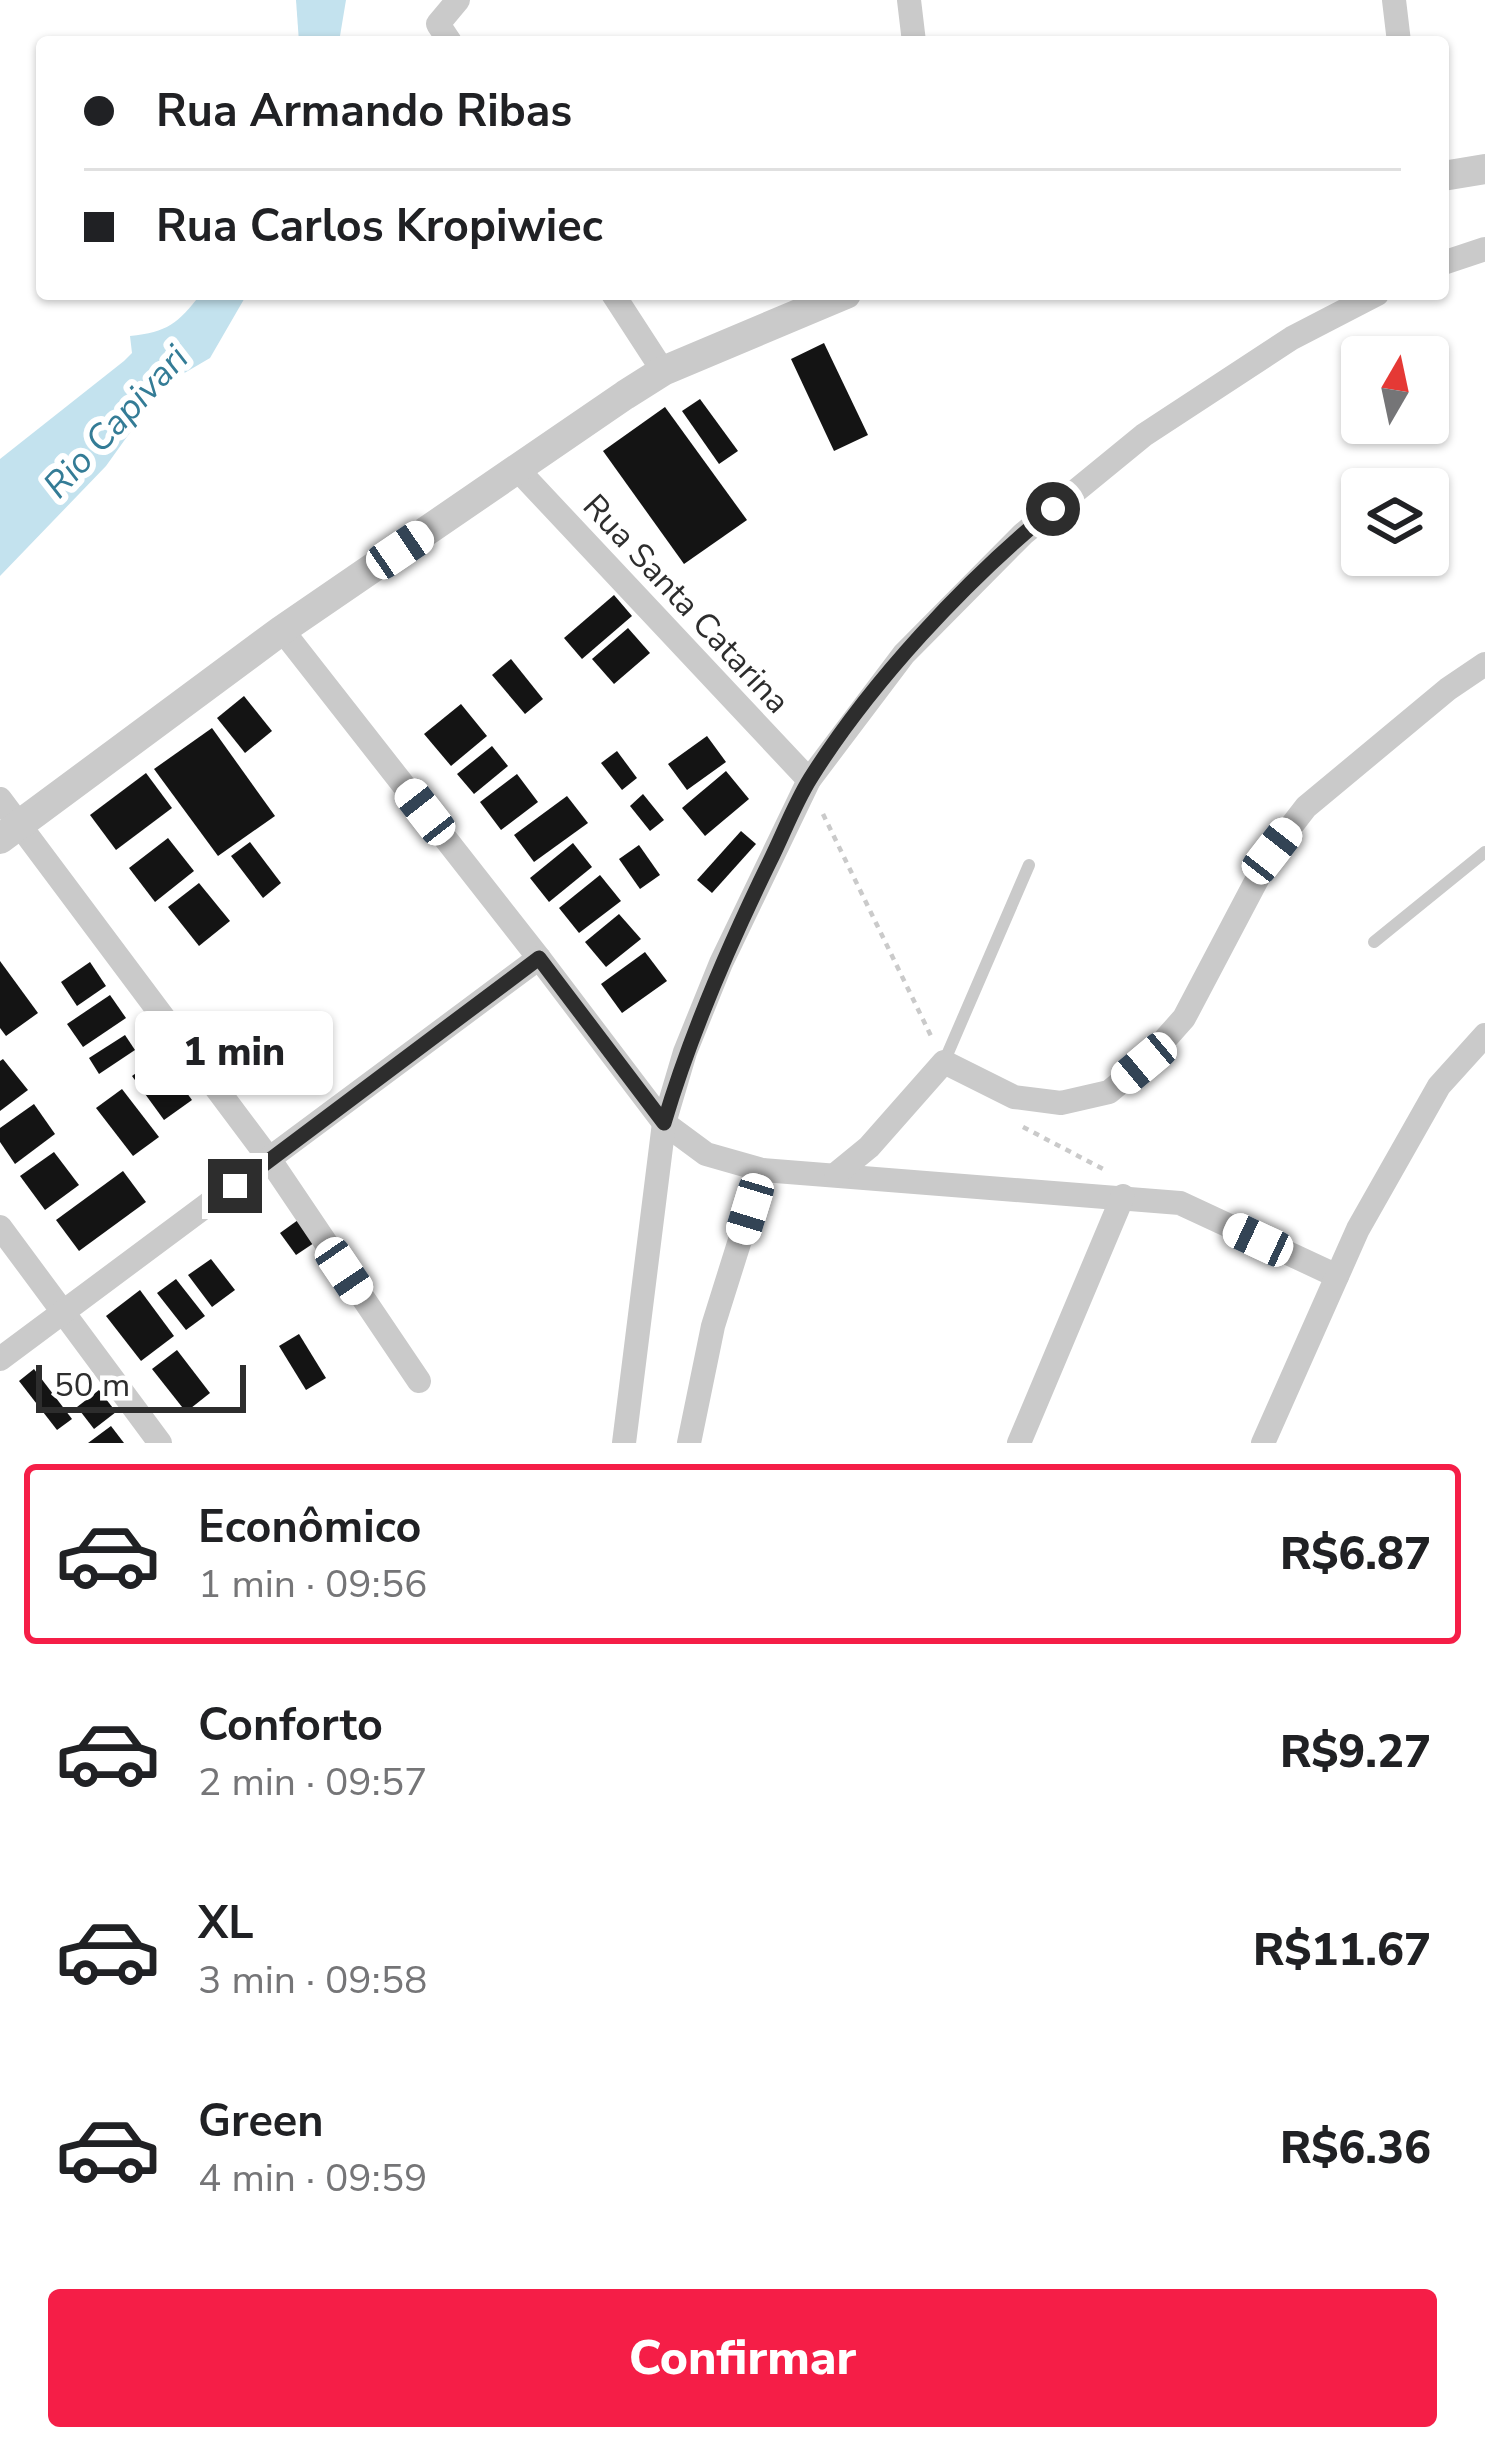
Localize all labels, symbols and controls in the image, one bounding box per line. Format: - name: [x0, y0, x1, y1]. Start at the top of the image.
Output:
- text: Rua Armando Ribas: [156, 81, 572, 142]
- text: Rua Carlos Kropiwiec: [156, 196, 603, 257]
- water label: Rio Capivari: [33, 335, 200, 509]
- north arrow: [1341, 336, 1449, 444]
- map controls: [1341, 336, 1449, 576]
- button: layers: [1341, 468, 1449, 576]
- route start: [1026, 482, 1080, 536]
- street label: Rua Santa Catarina: [572, 485, 799, 723]
- car: [360, 515, 440, 585]
- car: [389, 773, 461, 851]
- car: [1236, 812, 1308, 890]
- callout: 1 min: [136, 1012, 334, 1096]
- text: 1 min: [183, 1026, 285, 1079]
- car: [1105, 1026, 1183, 1100]
- route end: [208, 1159, 262, 1213]
- car: [722, 1169, 778, 1249]
- car: [1218, 1208, 1298, 1272]
- car: [309, 1231, 379, 1311]
- scale bar: [36, 1359, 246, 1412]
- text: 50 m: [54, 1363, 130, 1408]
- text: Econômico: [198, 1497, 421, 1558]
- icon: car: [54, 1500, 162, 1608]
- text: R$6.87: [1280, 1524, 1431, 1585]
- text: 1 min · 09:56: [198, 1558, 427, 1611]
- text: Conforto: [198, 1695, 383, 1756]
- icon: car: [54, 1698, 162, 1806]
- text: R$9.27: [1280, 1722, 1431, 1783]
- text: 2 min · 09:57: [198, 1756, 427, 1809]
- text: XL: [198, 1893, 254, 1954]
- icon: car: [54, 1896, 162, 2004]
- text: R$11.67: [1253, 1920, 1431, 1981]
- text: 3 min · 09:58: [198, 1954, 427, 2007]
- text: Green: [198, 2091, 324, 2152]
- icon: car: [54, 2094, 162, 2202]
- text: R$6.36: [1280, 2118, 1431, 2179]
- text: 4 min · 09:59: [198, 2152, 427, 2205]
- button: Confirmar: [48, 2289, 1437, 2427]

